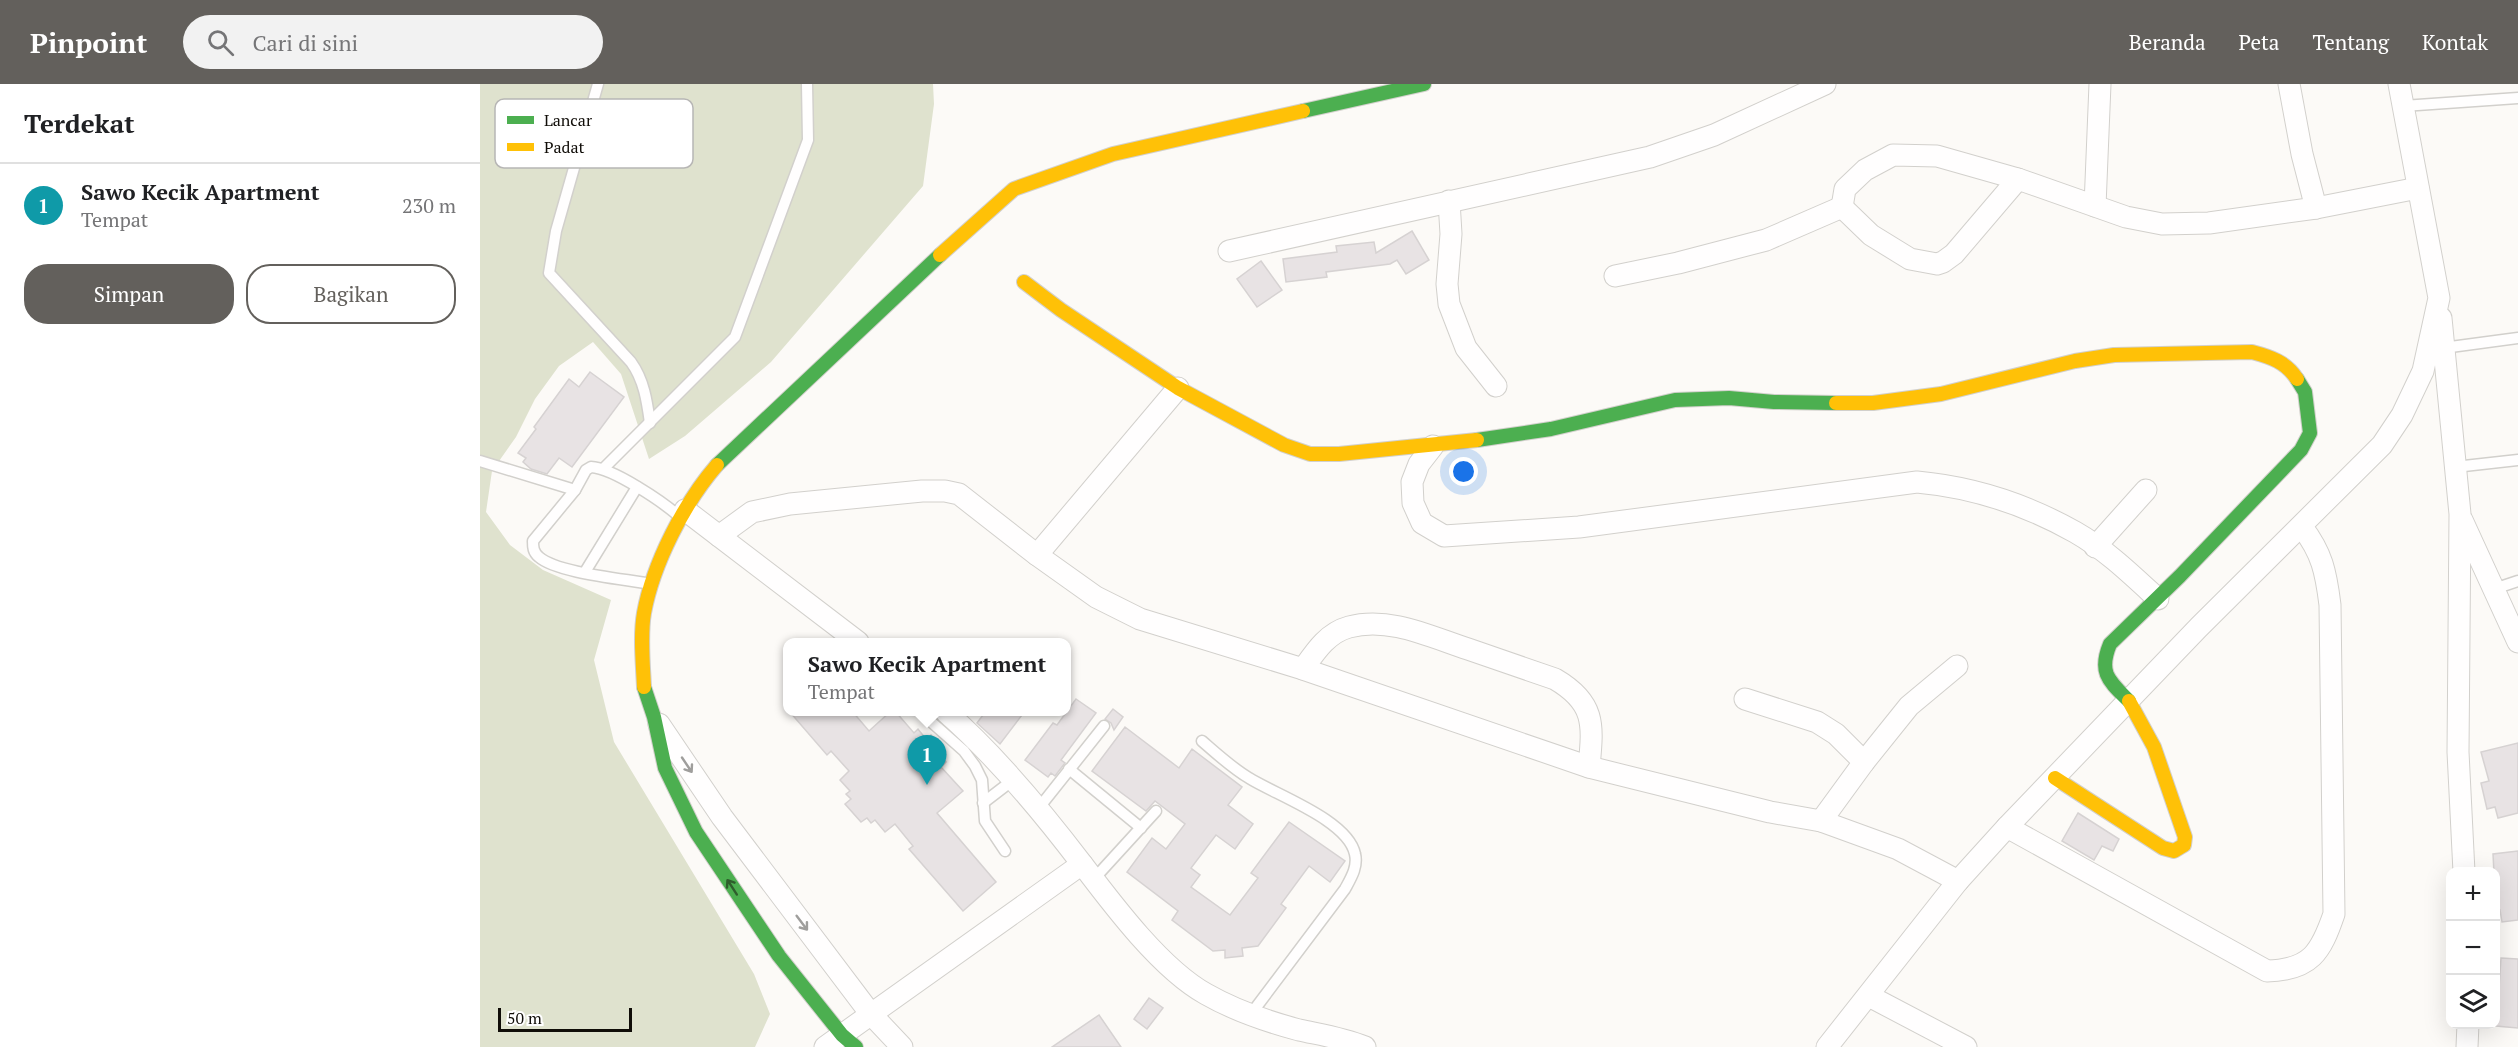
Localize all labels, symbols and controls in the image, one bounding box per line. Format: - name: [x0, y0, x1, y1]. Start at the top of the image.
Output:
- search box: [183, 15, 603, 69]
- text: Pinpoint: [30, 24, 147, 61]
- icon: search: [204, 26, 237, 59]
- text: Cari di sini: [252, 28, 358, 57]
- text: Beranda: [2129, 28, 2206, 56]
- text: Peta: [2239, 28, 2279, 56]
- text: Tentang: [2312, 28, 2389, 56]
- text: Kontak: [2422, 28, 2488, 56]
- legend: [495, 99, 693, 168]
- text: Terdekat: [24, 106, 135, 140]
- text: Lancar: [544, 109, 593, 131]
- text: Padat: [544, 136, 585, 158]
- text: Sawo Kecik Apartment: [81, 177, 320, 206]
- text: 1: [38, 192, 49, 219]
- text: 230 m: [402, 192, 456, 219]
- text: Tempat: [81, 206, 148, 233]
- button: Simpan: [24, 264, 234, 324]
- button: Bagikan: [246, 264, 456, 324]
- your location: [1449, 457, 1478, 486]
- popup: [783, 638, 1071, 716]
- text: Sawo Kecik Apartment: [808, 649, 1046, 678]
- text: Tempat: [808, 678, 875, 705]
- pin: 1: [908, 736, 946, 785]
- one-way arrow: [681, 756, 693, 773]
- map controls: [2446, 867, 2500, 1029]
- button: +: [2446, 867, 2500, 921]
- one-way arrow: [726, 879, 738, 896]
- one-way arrow: [795, 914, 808, 930]
- button: −: [2446, 921, 2500, 975]
- button: layers: [2446, 975, 2500, 1029]
- scale bar: [498, 1005, 632, 1032]
- text: 50 m: [507, 1007, 542, 1029]

